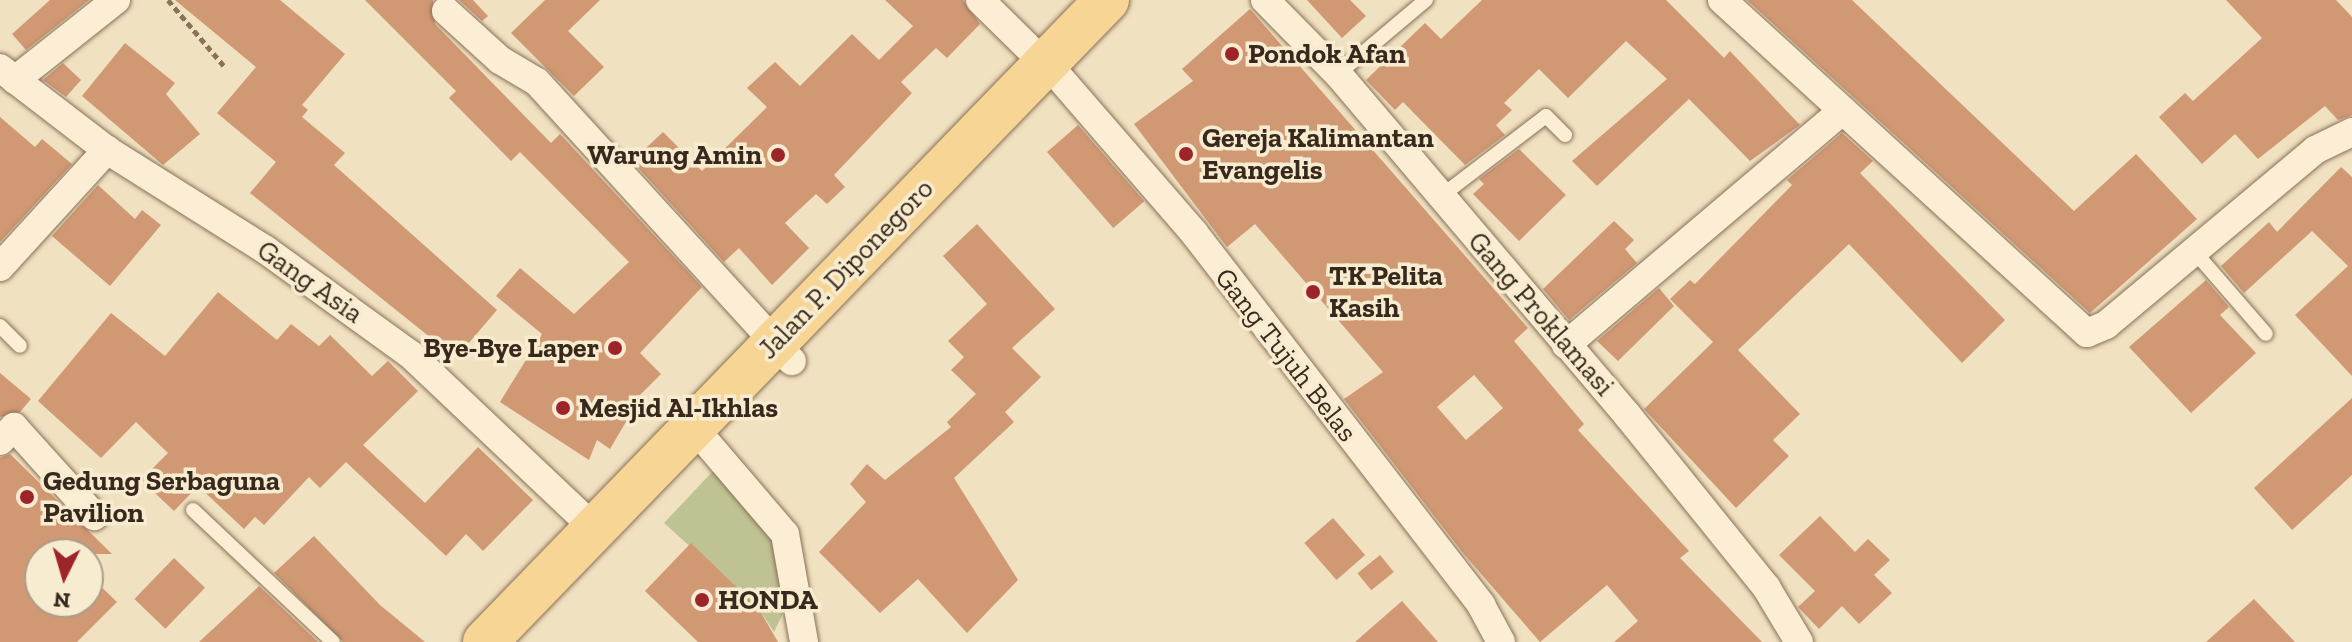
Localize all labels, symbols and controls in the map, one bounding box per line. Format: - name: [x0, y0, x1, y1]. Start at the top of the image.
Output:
- place label: Pondok Afan: [1248, 37, 1406, 71]
- marker: Pondok Afan: [1223, 45, 1241, 63]
- place label: Gereja Kalimantan Evangelis: [1202, 121, 1434, 187]
- place label: Warung Amin: [586, 138, 762, 172]
- marker: Gereja Kalimantan Evangelis: [1177, 145, 1195, 163]
- marker: Warung Amin: [769, 146, 787, 164]
- street label: Jalan P. Diponegoro: [751, 172, 941, 366]
- street label: Gang Proklamasi: [1461, 225, 1621, 403]
- street label: Gang Asia: [250, 233, 370, 331]
- place label: TK Pelita Kasih: [1329, 259, 1443, 325]
- street label: Gang Tujuh Belas: [1208, 261, 1364, 449]
- marker: TK Pelita Kasih: [1304, 283, 1322, 301]
- place label: Bye-Bye Laper: [423, 331, 599, 365]
- marker: Bye-Bye Laper: [606, 339, 624, 357]
- place label: Mesjid Al-Ikhlas: [579, 391, 779, 425]
- marker: Mesjid Al-Ikhlas: [554, 399, 572, 417]
- place label: Gedung Serbaguna Pavilion: [43, 464, 280, 530]
- marker: Gedung Serbaguna Pavilion: [18, 488, 36, 506]
- north arrow: [24, 538, 104, 618]
- place label: HONDA: [718, 583, 818, 617]
- text: N: [53, 586, 72, 615]
- marker: HONDA: [693, 591, 711, 609]

